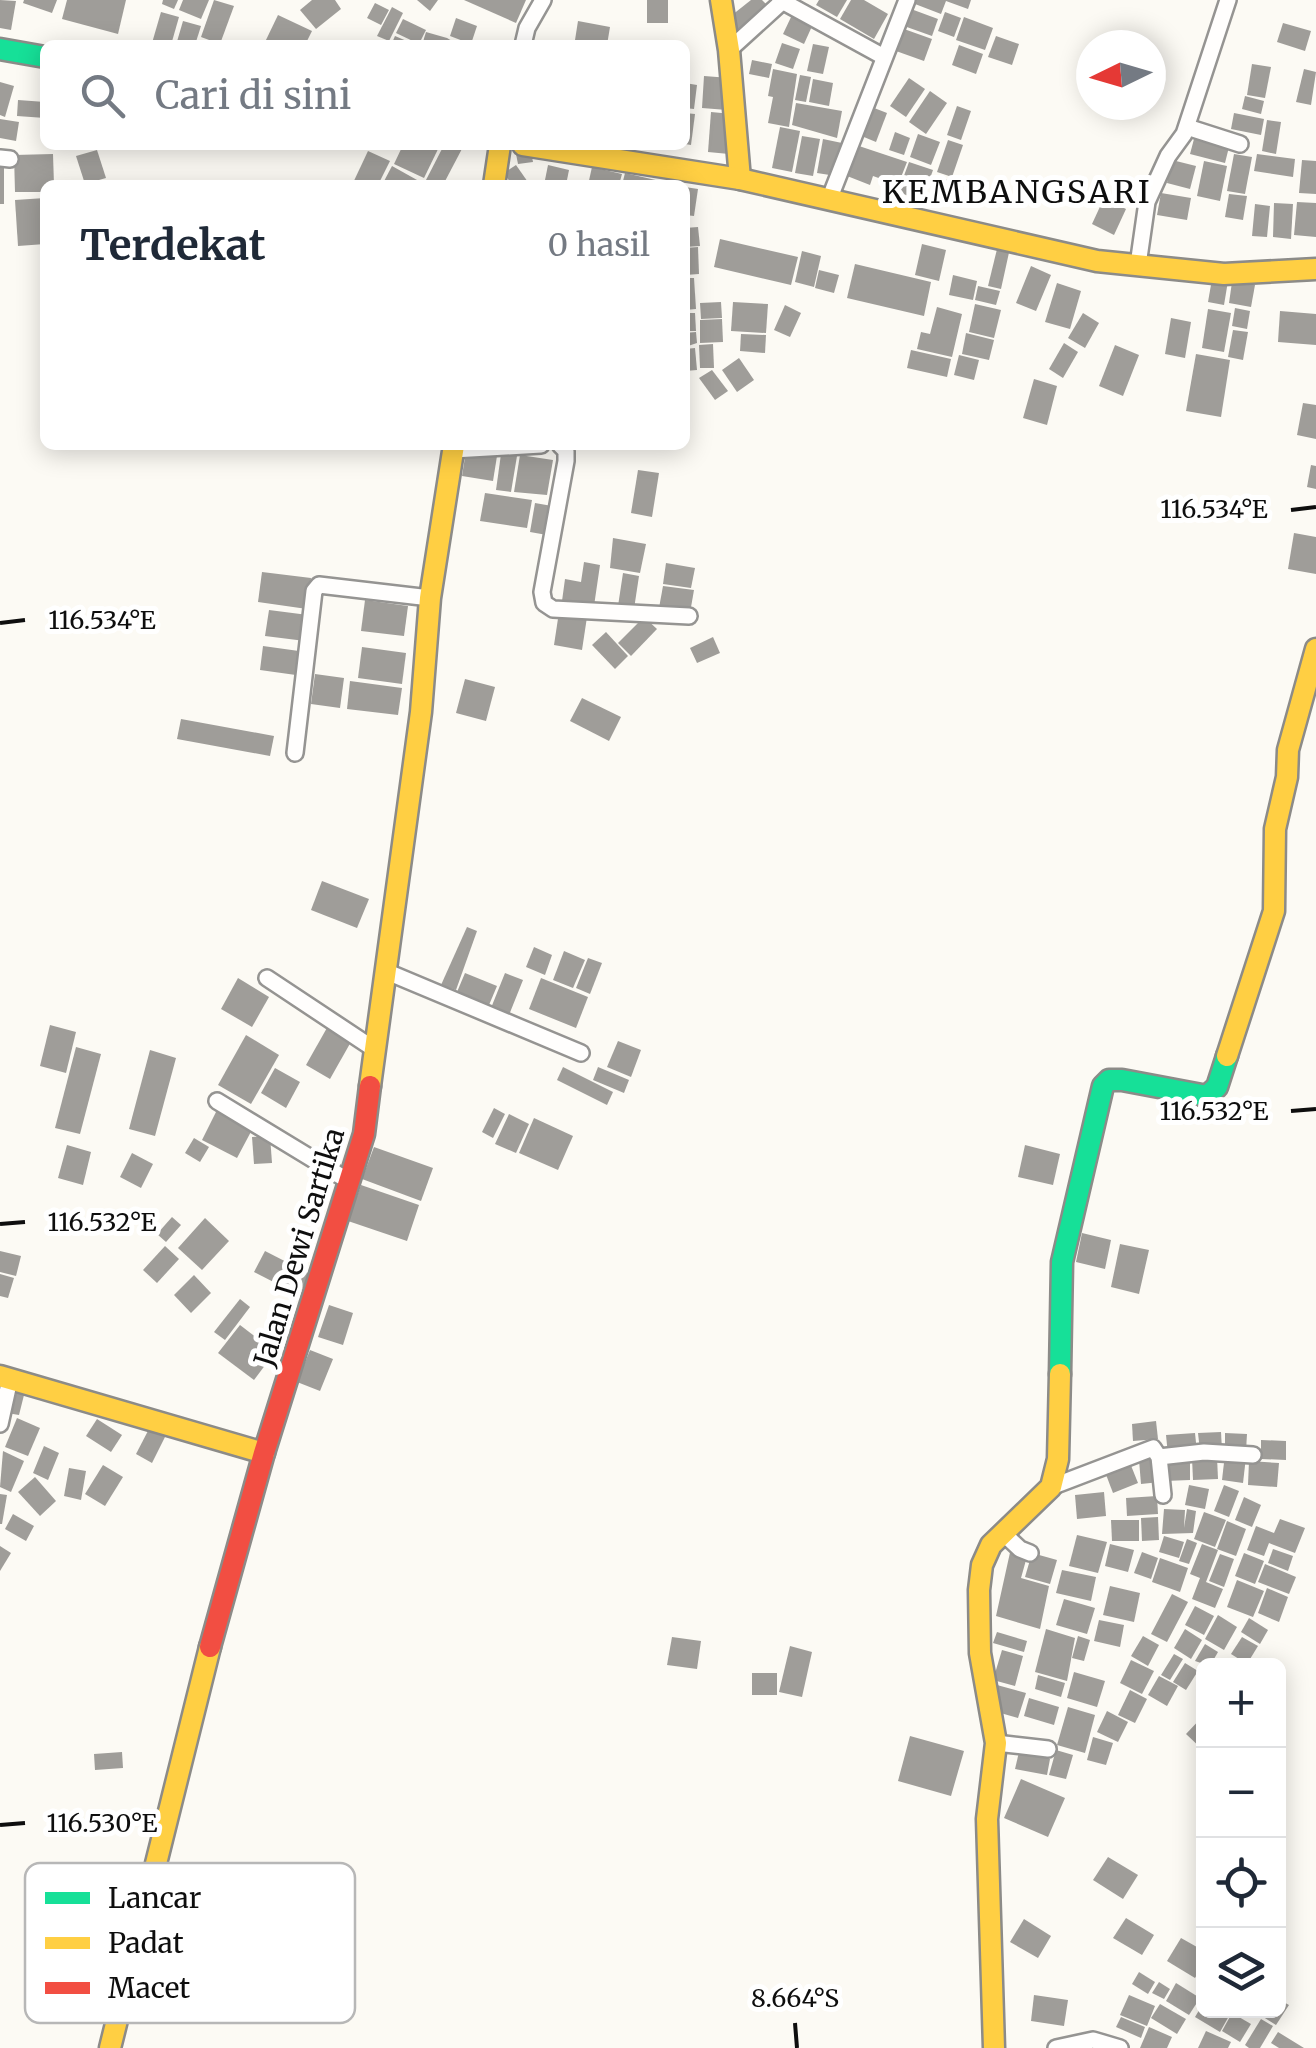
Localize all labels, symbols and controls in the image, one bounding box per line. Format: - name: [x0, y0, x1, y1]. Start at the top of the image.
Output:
- north arrow: [1076, 30, 1166, 120]
- search box: [40, 40, 690, 150]
- icon: search: [75, 68, 130, 123]
- text: Cari di sini: [155, 72, 351, 119]
- district label: KEMBANGSARI: [882, 172, 1152, 212]
- text: Terdekat: [80, 219, 266, 271]
- text: 0 hasil: [548, 225, 650, 265]
- text: 116.534°E: [1160, 493, 1268, 525]
- text: 116.534°E: [48, 604, 156, 636]
- text: 116.532°E: [1160, 1095, 1269, 1127]
- street label: Jalan Dewi Sartika: [245, 1123, 352, 1372]
- text: 116.532°E: [48, 1206, 157, 1238]
- map controls: [1196, 1658, 1286, 2018]
- button: +: [1196, 1658, 1286, 1748]
- button: −: [1196, 1748, 1286, 1838]
- text: 116.530°E: [47, 1807, 158, 1839]
- button: locate: [1196, 1838, 1286, 1928]
- legend: [25, 1863, 355, 2023]
- text: Lancar: [108, 1880, 201, 1916]
- text: Padat: [108, 1925, 184, 1961]
- button: layers: [1196, 1928, 1286, 2018]
- text: Macet: [108, 1970, 190, 2006]
- text: 8.664°S: [751, 1982, 839, 2014]

